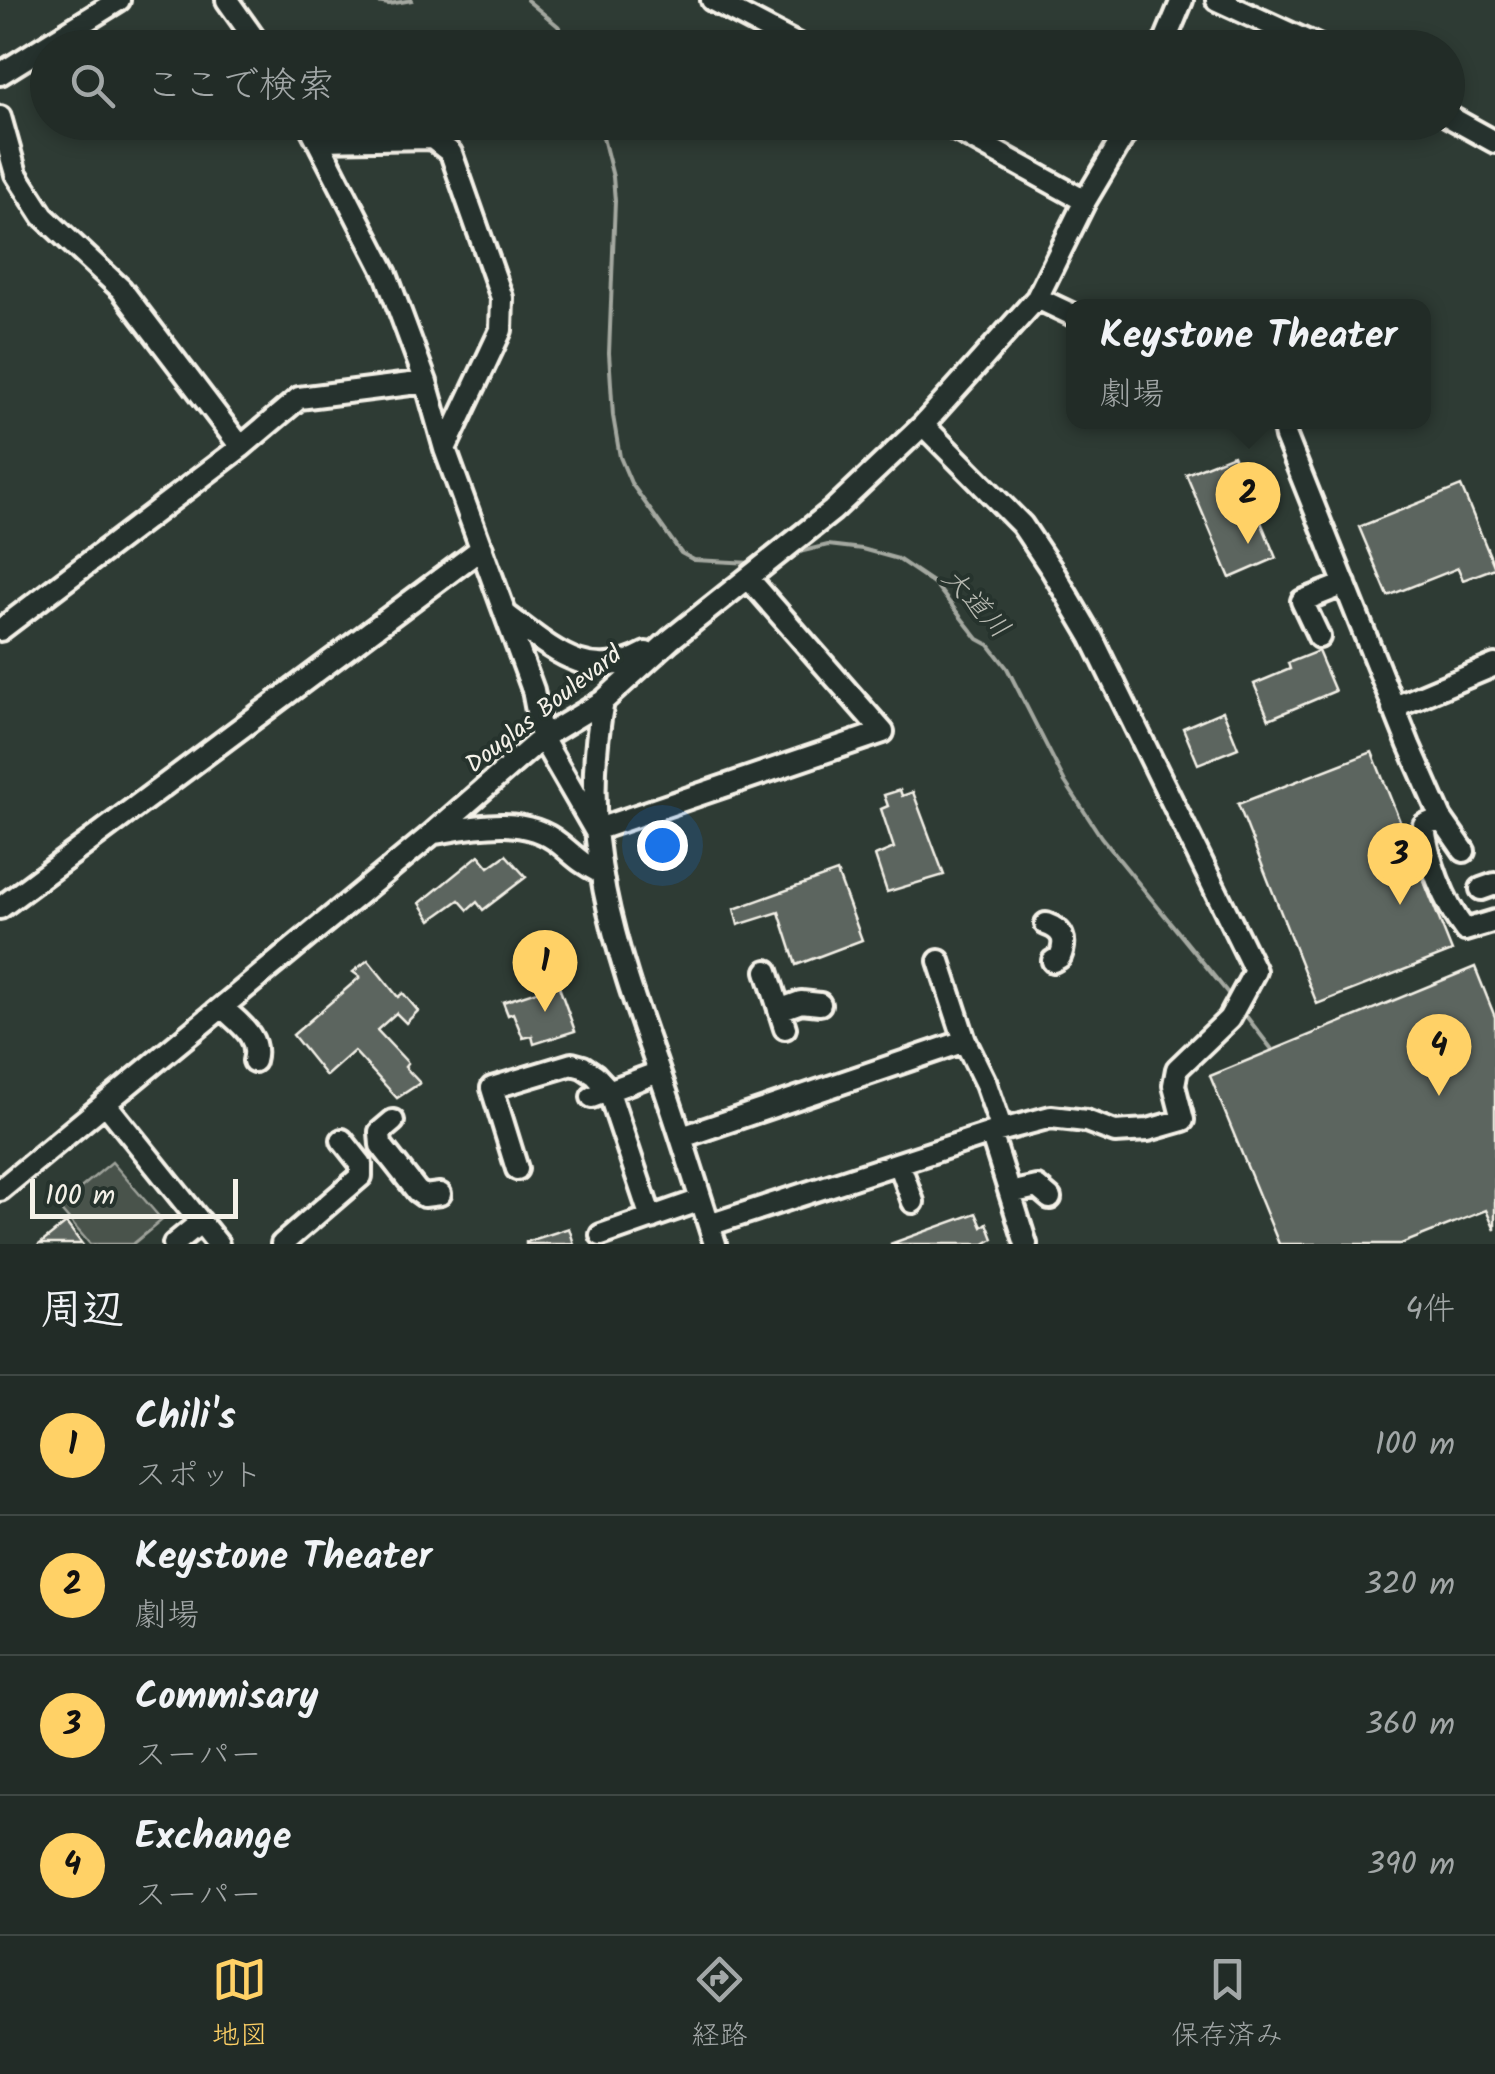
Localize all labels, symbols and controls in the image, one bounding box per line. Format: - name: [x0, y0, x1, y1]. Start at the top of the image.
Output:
- search box: [30, 30, 1465, 140]
- text: ここで検索: [145, 57, 335, 117]
- icon: search: [65, 58, 120, 113]
- popup: [1066, 299, 1431, 429]
- text: Keystone Theater: [1100, 307, 1397, 367]
- text: 劇場: [1100, 370, 1164, 421]
- pin: 2: [1216, 462, 1280, 544]
- water label: 大道川: [930, 558, 1020, 650]
- street label: Douglas Boulevard: [457, 635, 632, 784]
- your location: [637, 820, 688, 871]
- pin: 3: [1368, 822, 1432, 905]
- pin: 1: [512, 930, 578, 1012]
- pin: 4: [1406, 1014, 1472, 1096]
- scale bar: [30, 1174, 238, 1218]
- text: 100 m: [45, 1174, 115, 1219]
- text: 周辺: [40, 1278, 124, 1345]
- text: 4件: [1405, 1285, 1455, 1336]
- text: Chili's: [135, 1388, 236, 1448]
- text: 1: [68, 1420, 77, 1471]
- text: 100 m: [1375, 1420, 1455, 1471]
- text: スポット: [135, 1451, 263, 1502]
- text: Keystone Theater: [135, 1528, 432, 1588]
- text: 2: [63, 1560, 82, 1611]
- text: 320 m: [1364, 1560, 1455, 1611]
- text: 劇場: [135, 1591, 199, 1642]
- text: Commisary: [135, 1668, 319, 1728]
- text: 3: [64, 1700, 81, 1751]
- text: 360 m: [1365, 1700, 1455, 1751]
- text: スーパー: [135, 1731, 262, 1782]
- text: Exchange: [135, 1808, 291, 1868]
- text: 4: [64, 1840, 81, 1891]
- text: 390 m: [1367, 1840, 1455, 1891]
- text: スーパー: [135, 1871, 262, 1922]
- tab: 地図: [212, 1952, 268, 2059]
- tab: 経路: [691, 1952, 747, 2059]
- tab: 保存済み: [1171, 1952, 1283, 2059]

